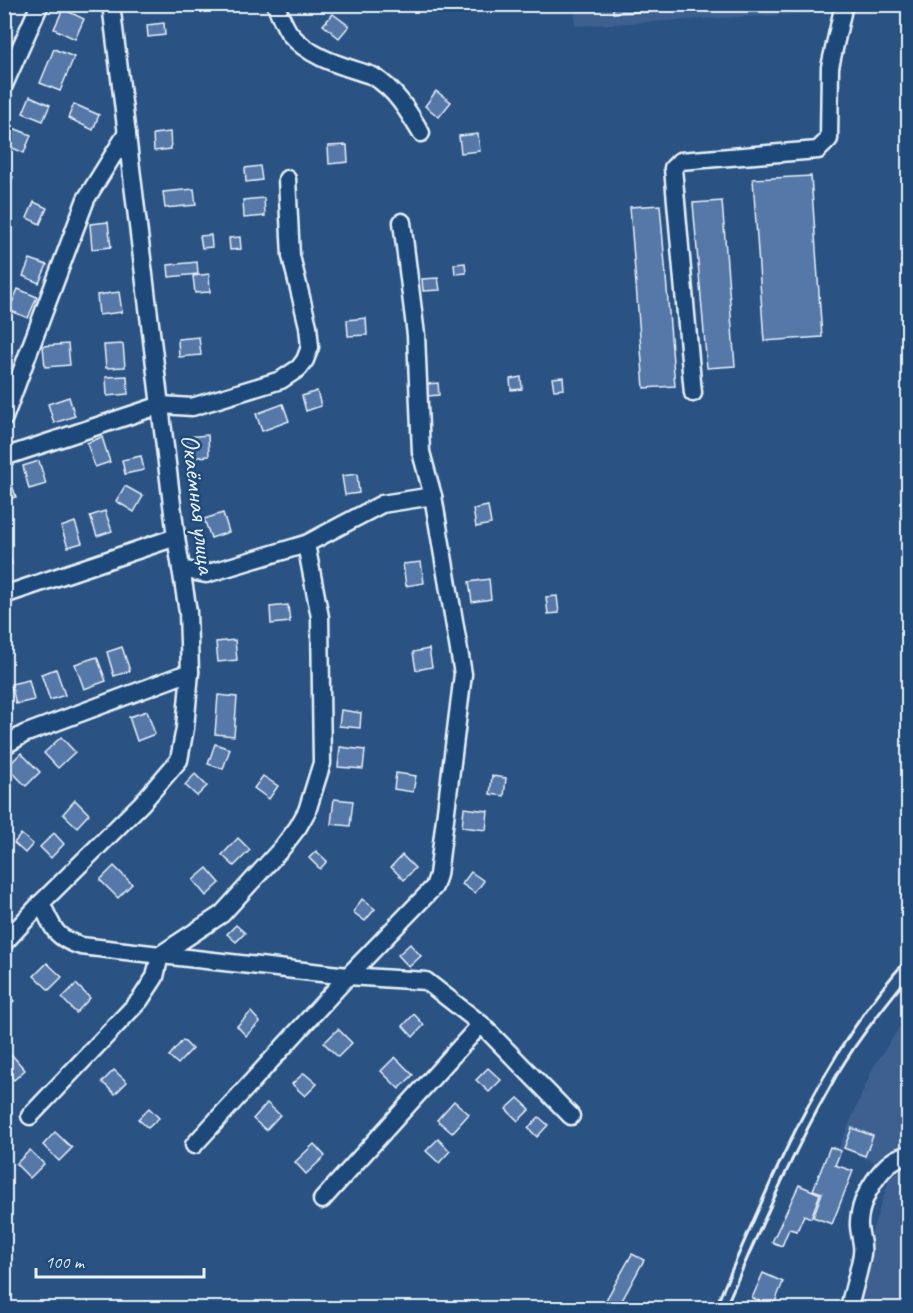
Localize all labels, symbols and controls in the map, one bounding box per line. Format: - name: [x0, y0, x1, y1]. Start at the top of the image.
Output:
- street label: Окаёмная улица: [174, 433, 224, 577]
- scale bar: [36, 1241, 204, 1279]
- text: 100 m: [45, 1251, 86, 1273]

